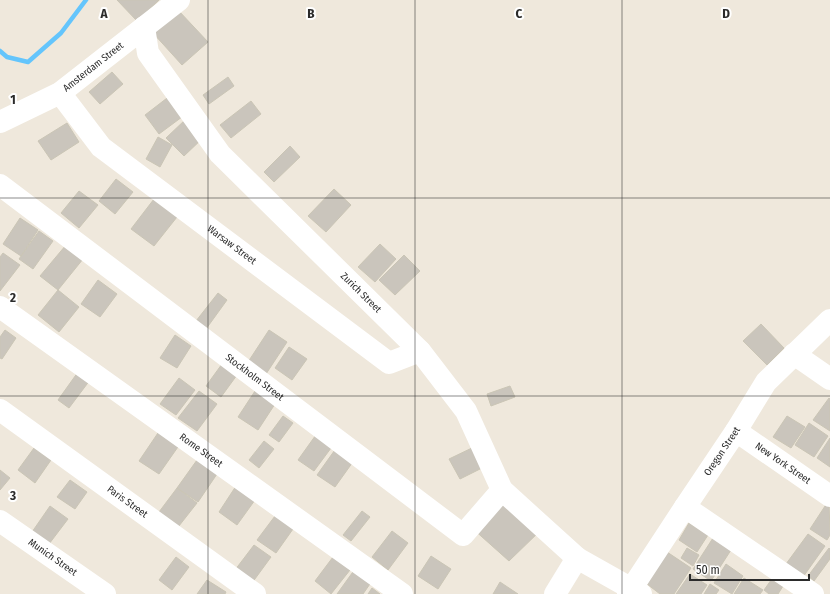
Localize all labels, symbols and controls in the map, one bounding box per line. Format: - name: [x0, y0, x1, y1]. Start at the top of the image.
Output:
- text: A: [99, 6, 108, 21]
- text: B: [307, 6, 315, 21]
- text: C: [516, 6, 523, 21]
- text: D: [722, 6, 730, 21]
- street label: Amsterdam Street: [61, 39, 127, 94]
- text: 1: [10, 92, 16, 107]
- street label: Warsaw Street: [205, 223, 259, 268]
- street label: Zurich Street: [338, 270, 384, 316]
- text: 2: [9, 290, 16, 305]
- street label: Stockholm Street: [223, 351, 287, 404]
- street label: Oregon Street: [702, 424, 743, 478]
- street label: Rome Street: [177, 431, 226, 470]
- street label: New York Street: [753, 440, 814, 487]
- street label: Paris Street: [105, 483, 150, 521]
- text: 3: [9, 488, 16, 503]
- street label: Munich Street: [26, 536, 80, 579]
- scale bar: [690, 556, 809, 582]
- text: 50 m: [696, 563, 720, 577]

